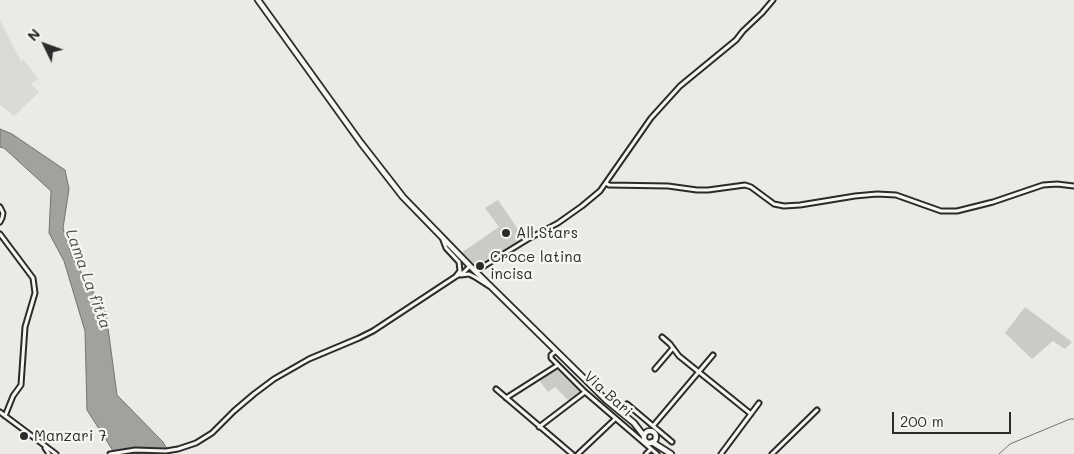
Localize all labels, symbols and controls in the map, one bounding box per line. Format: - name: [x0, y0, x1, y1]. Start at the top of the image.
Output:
- north arrow: [20, 20, 70, 70]
- text: N: [23, 24, 44, 45]
- place label: All Stars: [516, 224, 578, 242]
- water label: Lama La fitta: [61, 226, 115, 332]
- marker: All Stars: [500, 227, 512, 239]
- place label: Croce latina incisa: [490, 248, 582, 283]
- marker: Croce latina incisa: [474, 260, 486, 272]
- street label: Via Bari: [580, 368, 636, 420]
- scale bar: [894, 402, 1013, 434]
- text: 200 m: [900, 411, 944, 431]
- place label: Manzari 7: [34, 427, 107, 445]
- marker: Manzari 7: [18, 430, 30, 442]

